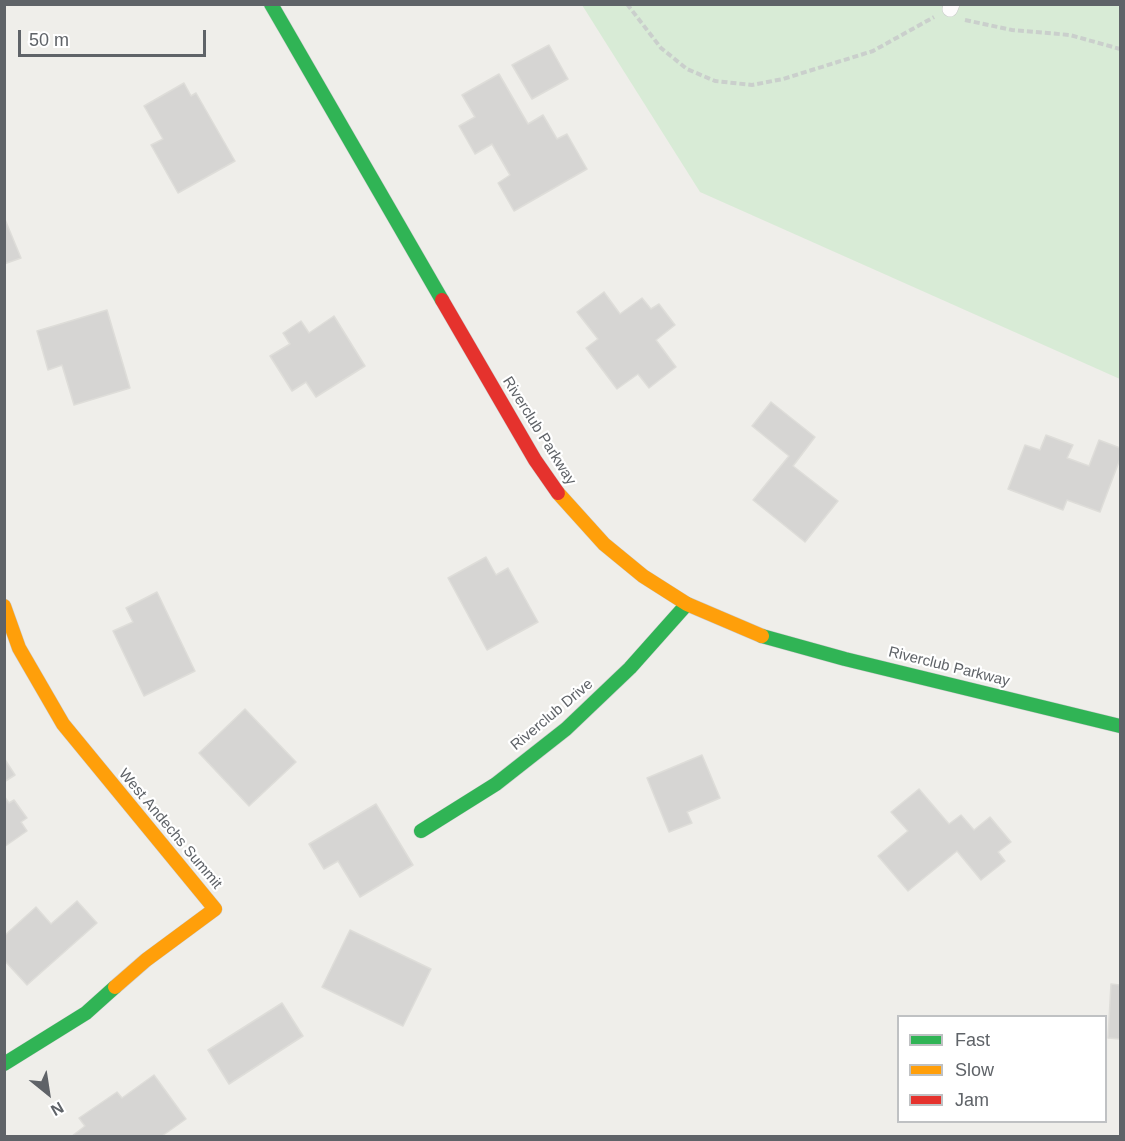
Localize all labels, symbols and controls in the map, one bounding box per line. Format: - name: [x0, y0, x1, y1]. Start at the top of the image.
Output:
- scale bar: [21, 18, 208, 56]
- text: 50 m: [29, 30, 69, 50]
- street label: Riverclub Parkway: [498, 374, 580, 488]
- street label: Riverclub Parkway: [887, 643, 1011, 691]
- street label: Riverclub Drive: [507, 675, 597, 755]
- street label: West Andechs Summit: [114, 765, 226, 893]
- legend: [897, 1015, 1107, 1123]
- text: Fast: [955, 1030, 990, 1050]
- text: Slow: [955, 1060, 994, 1080]
- north arrow: [18, 1063, 78, 1123]
- text: Jam: [955, 1090, 989, 1110]
- text: N: [48, 1099, 67, 1119]

